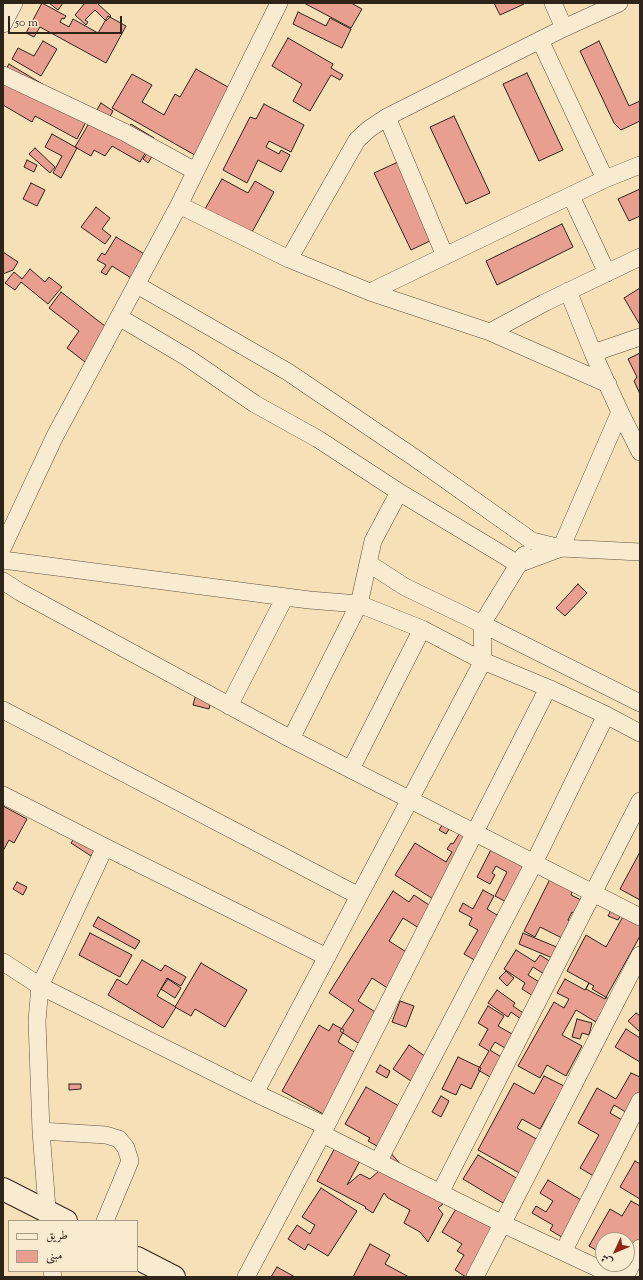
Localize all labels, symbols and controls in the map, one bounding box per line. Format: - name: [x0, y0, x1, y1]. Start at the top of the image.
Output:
- scale bar: [10, 8, 124, 34]
- text: 50 m: [15, 14, 38, 32]
- legend: [8, 1220, 138, 1272]
- text: طريق: [46, 1227, 68, 1245]
- north arrow: [595, 1232, 635, 1272]
- text: مبنى: [46, 1247, 62, 1265]
- text: ش: [598, 1250, 617, 1269]

